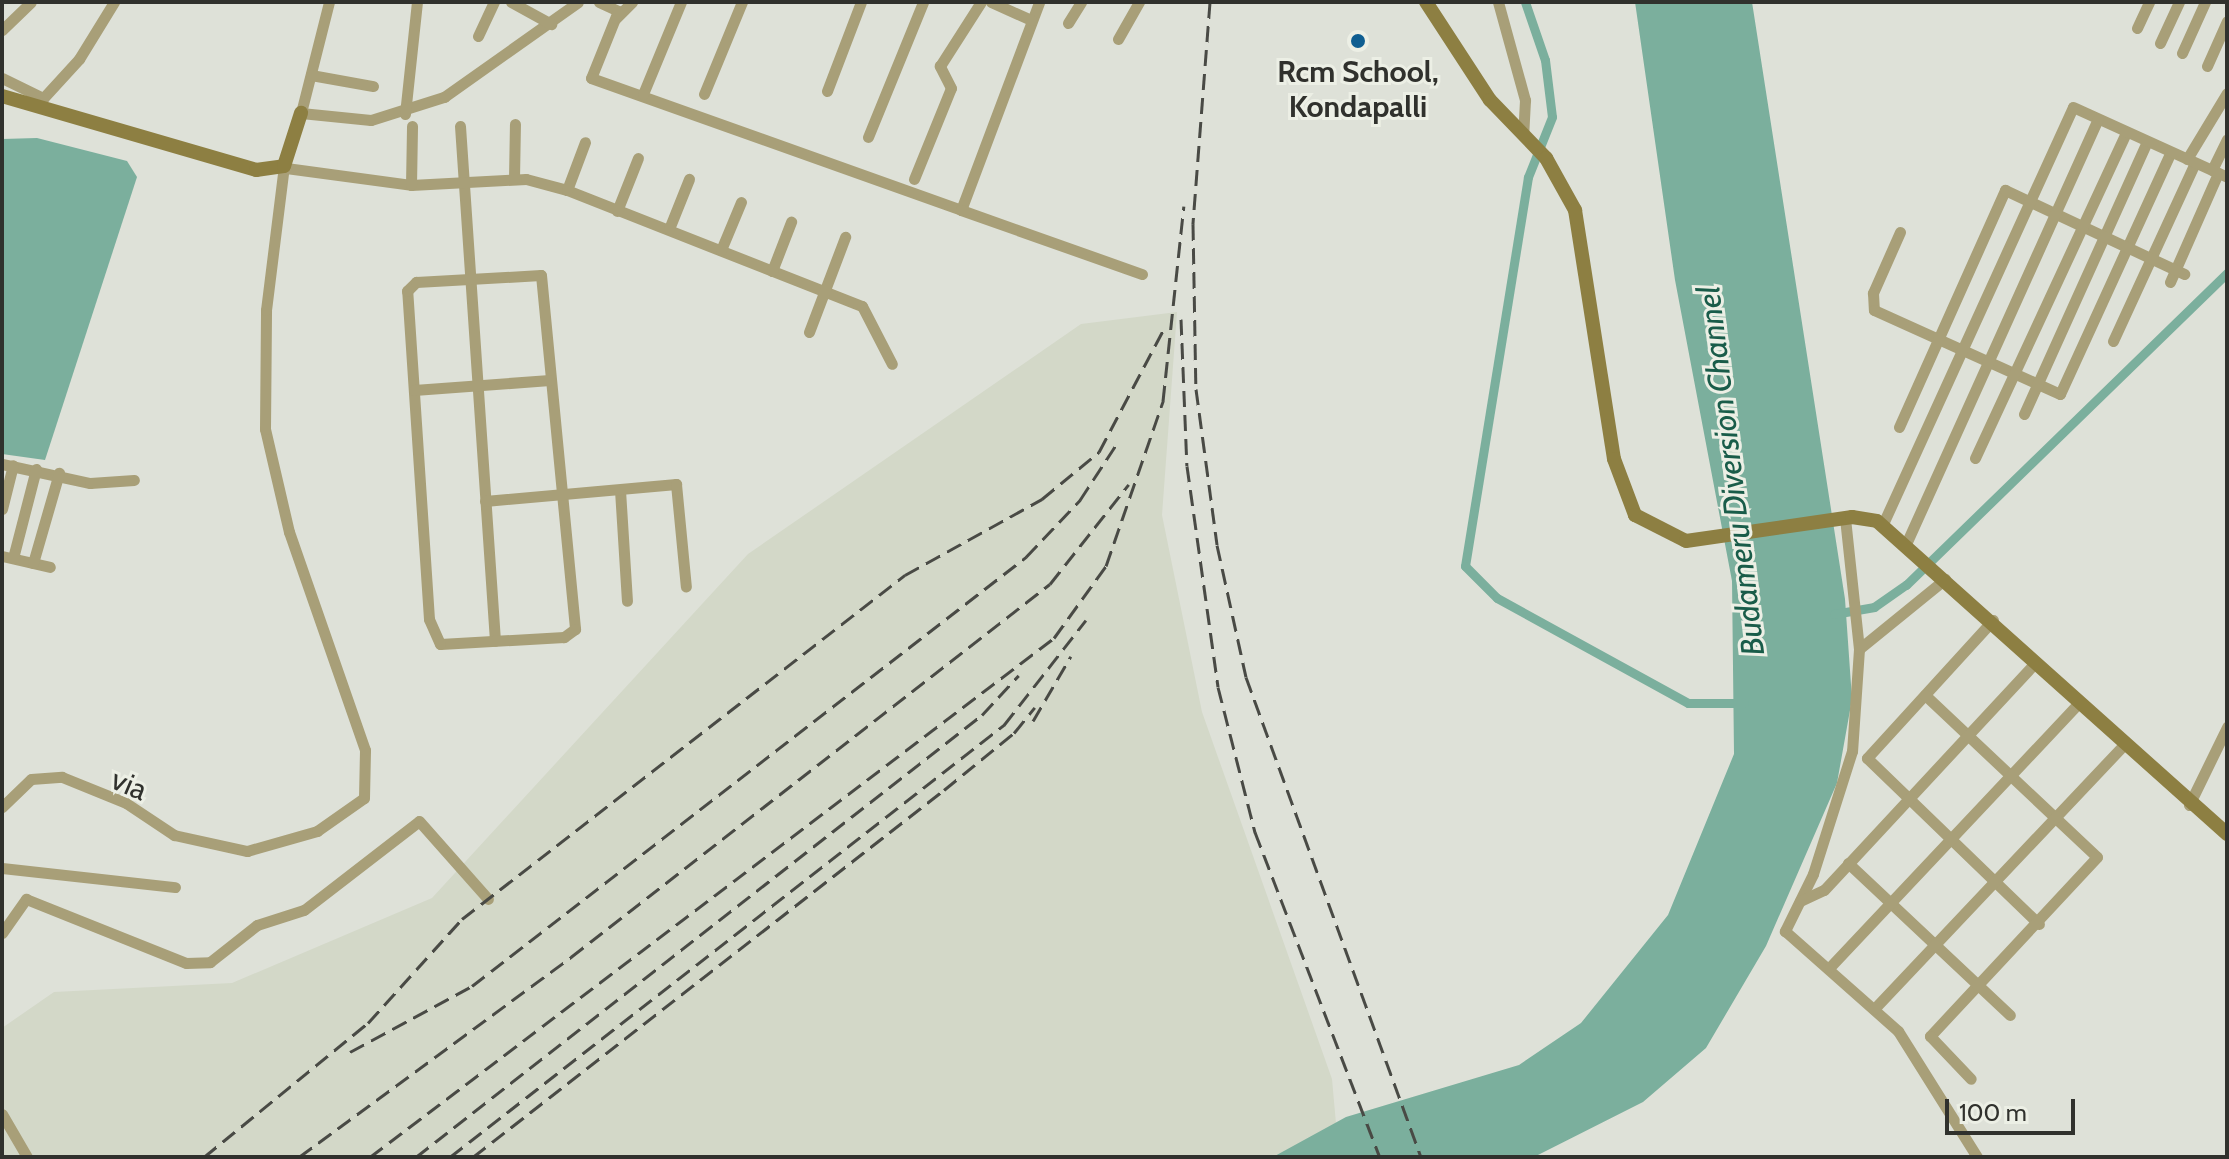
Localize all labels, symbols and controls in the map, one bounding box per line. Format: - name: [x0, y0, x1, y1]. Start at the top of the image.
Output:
- marker: Rcm School, Kondapalli: [1349, 32, 1367, 50]
- place label: Rcm School, Kondapalli: [1277, 54, 1439, 124]
- water label: Budameru Diversion Channel: [1689, 284, 1773, 658]
- street label: via: [106, 761, 152, 809]
- scale bar: [1949, 1083, 2079, 1133]
- text: 100 m: [1959, 1098, 2027, 1127]

